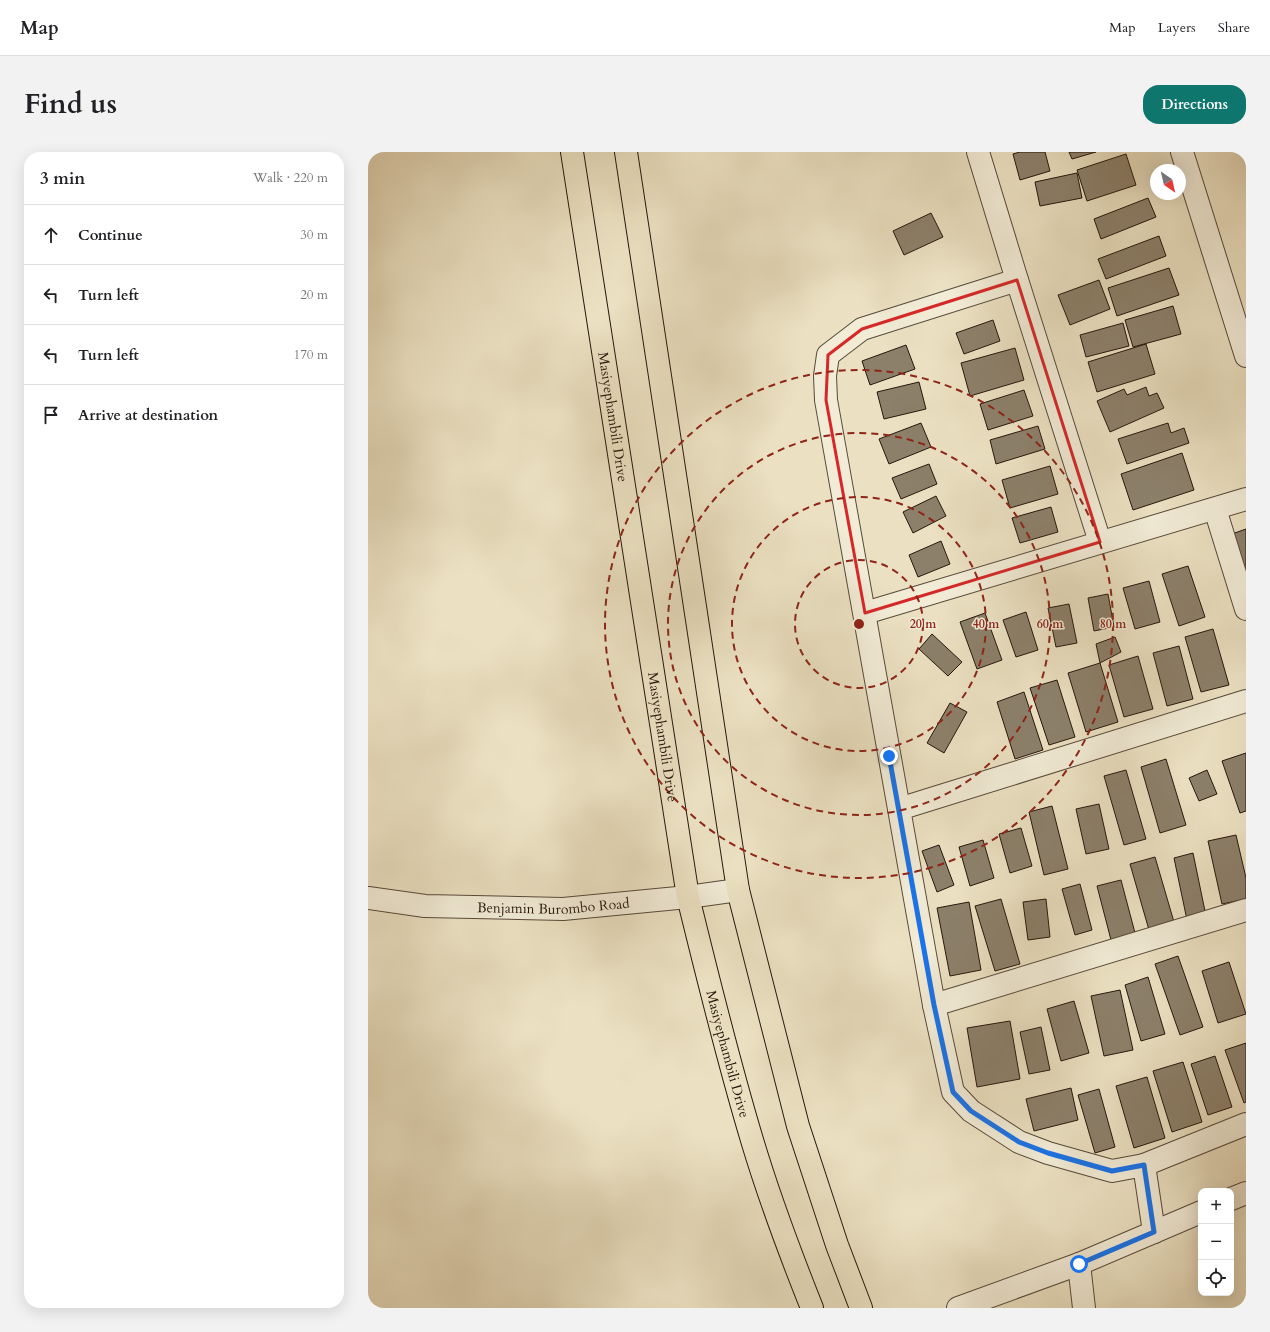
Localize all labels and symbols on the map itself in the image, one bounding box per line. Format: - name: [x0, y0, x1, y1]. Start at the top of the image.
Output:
- north arrow: [1150, 164, 1186, 200]
- street label: Masiyephambili Drive: [593, 351, 632, 483]
- text: 20 m: [910, 616, 937, 632]
- text: 40 m: [973, 616, 1000, 632]
- text: 60 m: [1037, 616, 1064, 632]
- text: 80 m: [1100, 616, 1127, 632]
- centre of rings: [852, 617, 866, 631]
- street label: Masiyephambili Drive: [643, 671, 682, 803]
- route end: [880, 747, 898, 765]
- street label: Benjamin Burombo Road: [477, 894, 631, 919]
- street label: Masiyephambili Drive: [701, 988, 754, 1120]
- route start: [1070, 1255, 1088, 1273]

